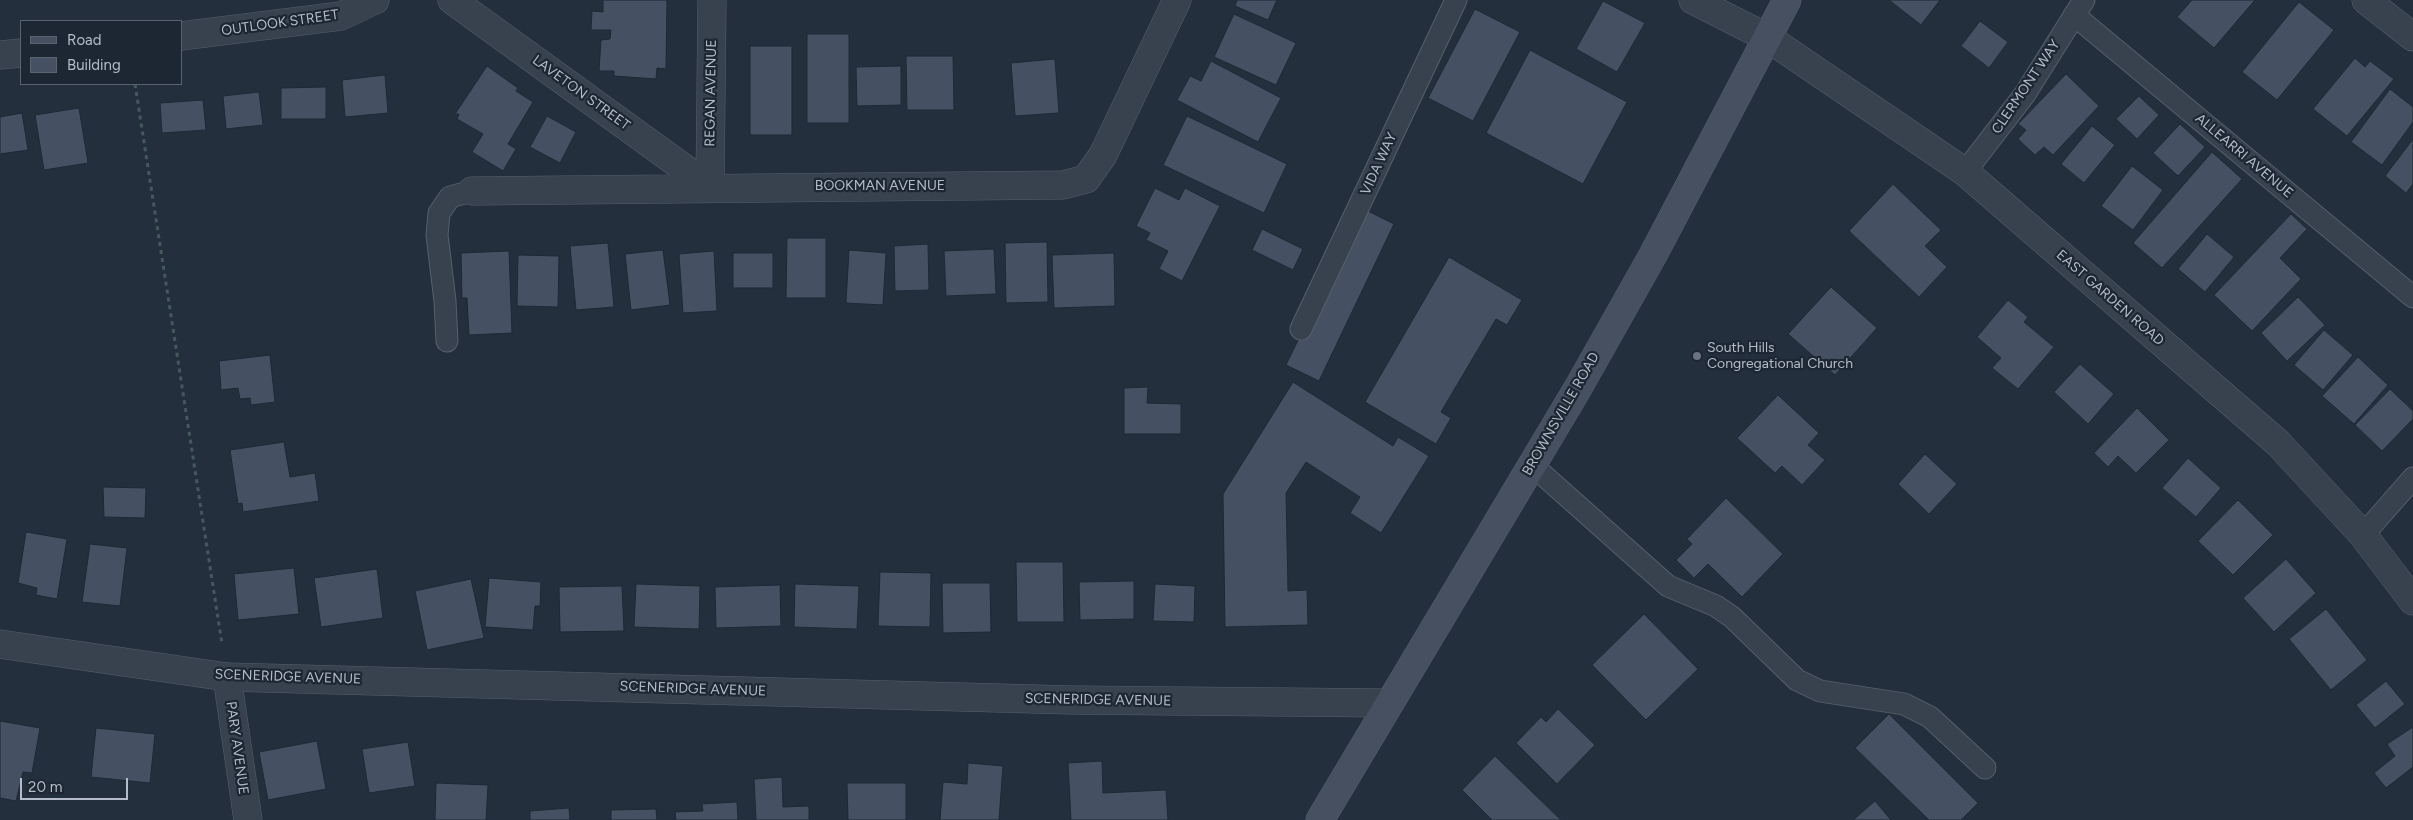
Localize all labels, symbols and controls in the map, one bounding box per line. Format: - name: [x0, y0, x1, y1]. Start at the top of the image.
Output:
- street label: OUTLOOK STREET: [220, 6, 340, 40]
- legend: [20, 20, 182, 85]
- text: Road: [67, 31, 102, 49]
- street label: CLERMONT WAY: [1988, 37, 2064, 137]
- street label: REGAN AVENUE: [702, 39, 720, 147]
- street label: LAVETON STREET: [529, 52, 633, 134]
- text: Building: [67, 56, 121, 74]
- street label: ALLEARRI AVENUE: [2192, 110, 2296, 202]
- street label: VIDA WAY: [1357, 130, 1401, 198]
- street label: BOOKMAN AVENUE: [815, 178, 945, 194]
- street label: EAST GARDEN ROAD: [2053, 247, 2167, 349]
- place label: South Hills Congregational Church: [1707, 340, 1853, 372]
- street label: BROWNSVILLE ROAD: [1519, 349, 1603, 479]
- marker: South Hills Congregational Church: [1691, 350, 1703, 362]
- street label: SCENERIDGE AVENUE: [214, 666, 362, 688]
- street label: SCENERIDGE AVENUE: [619, 678, 767, 700]
- street label: SCENERIDGE AVENUE: [1025, 690, 1171, 710]
- street label: PARY AVENUE: [222, 700, 252, 796]
- scale bar: [22, 768, 130, 800]
- text: 20 m: [28, 778, 62, 796]

